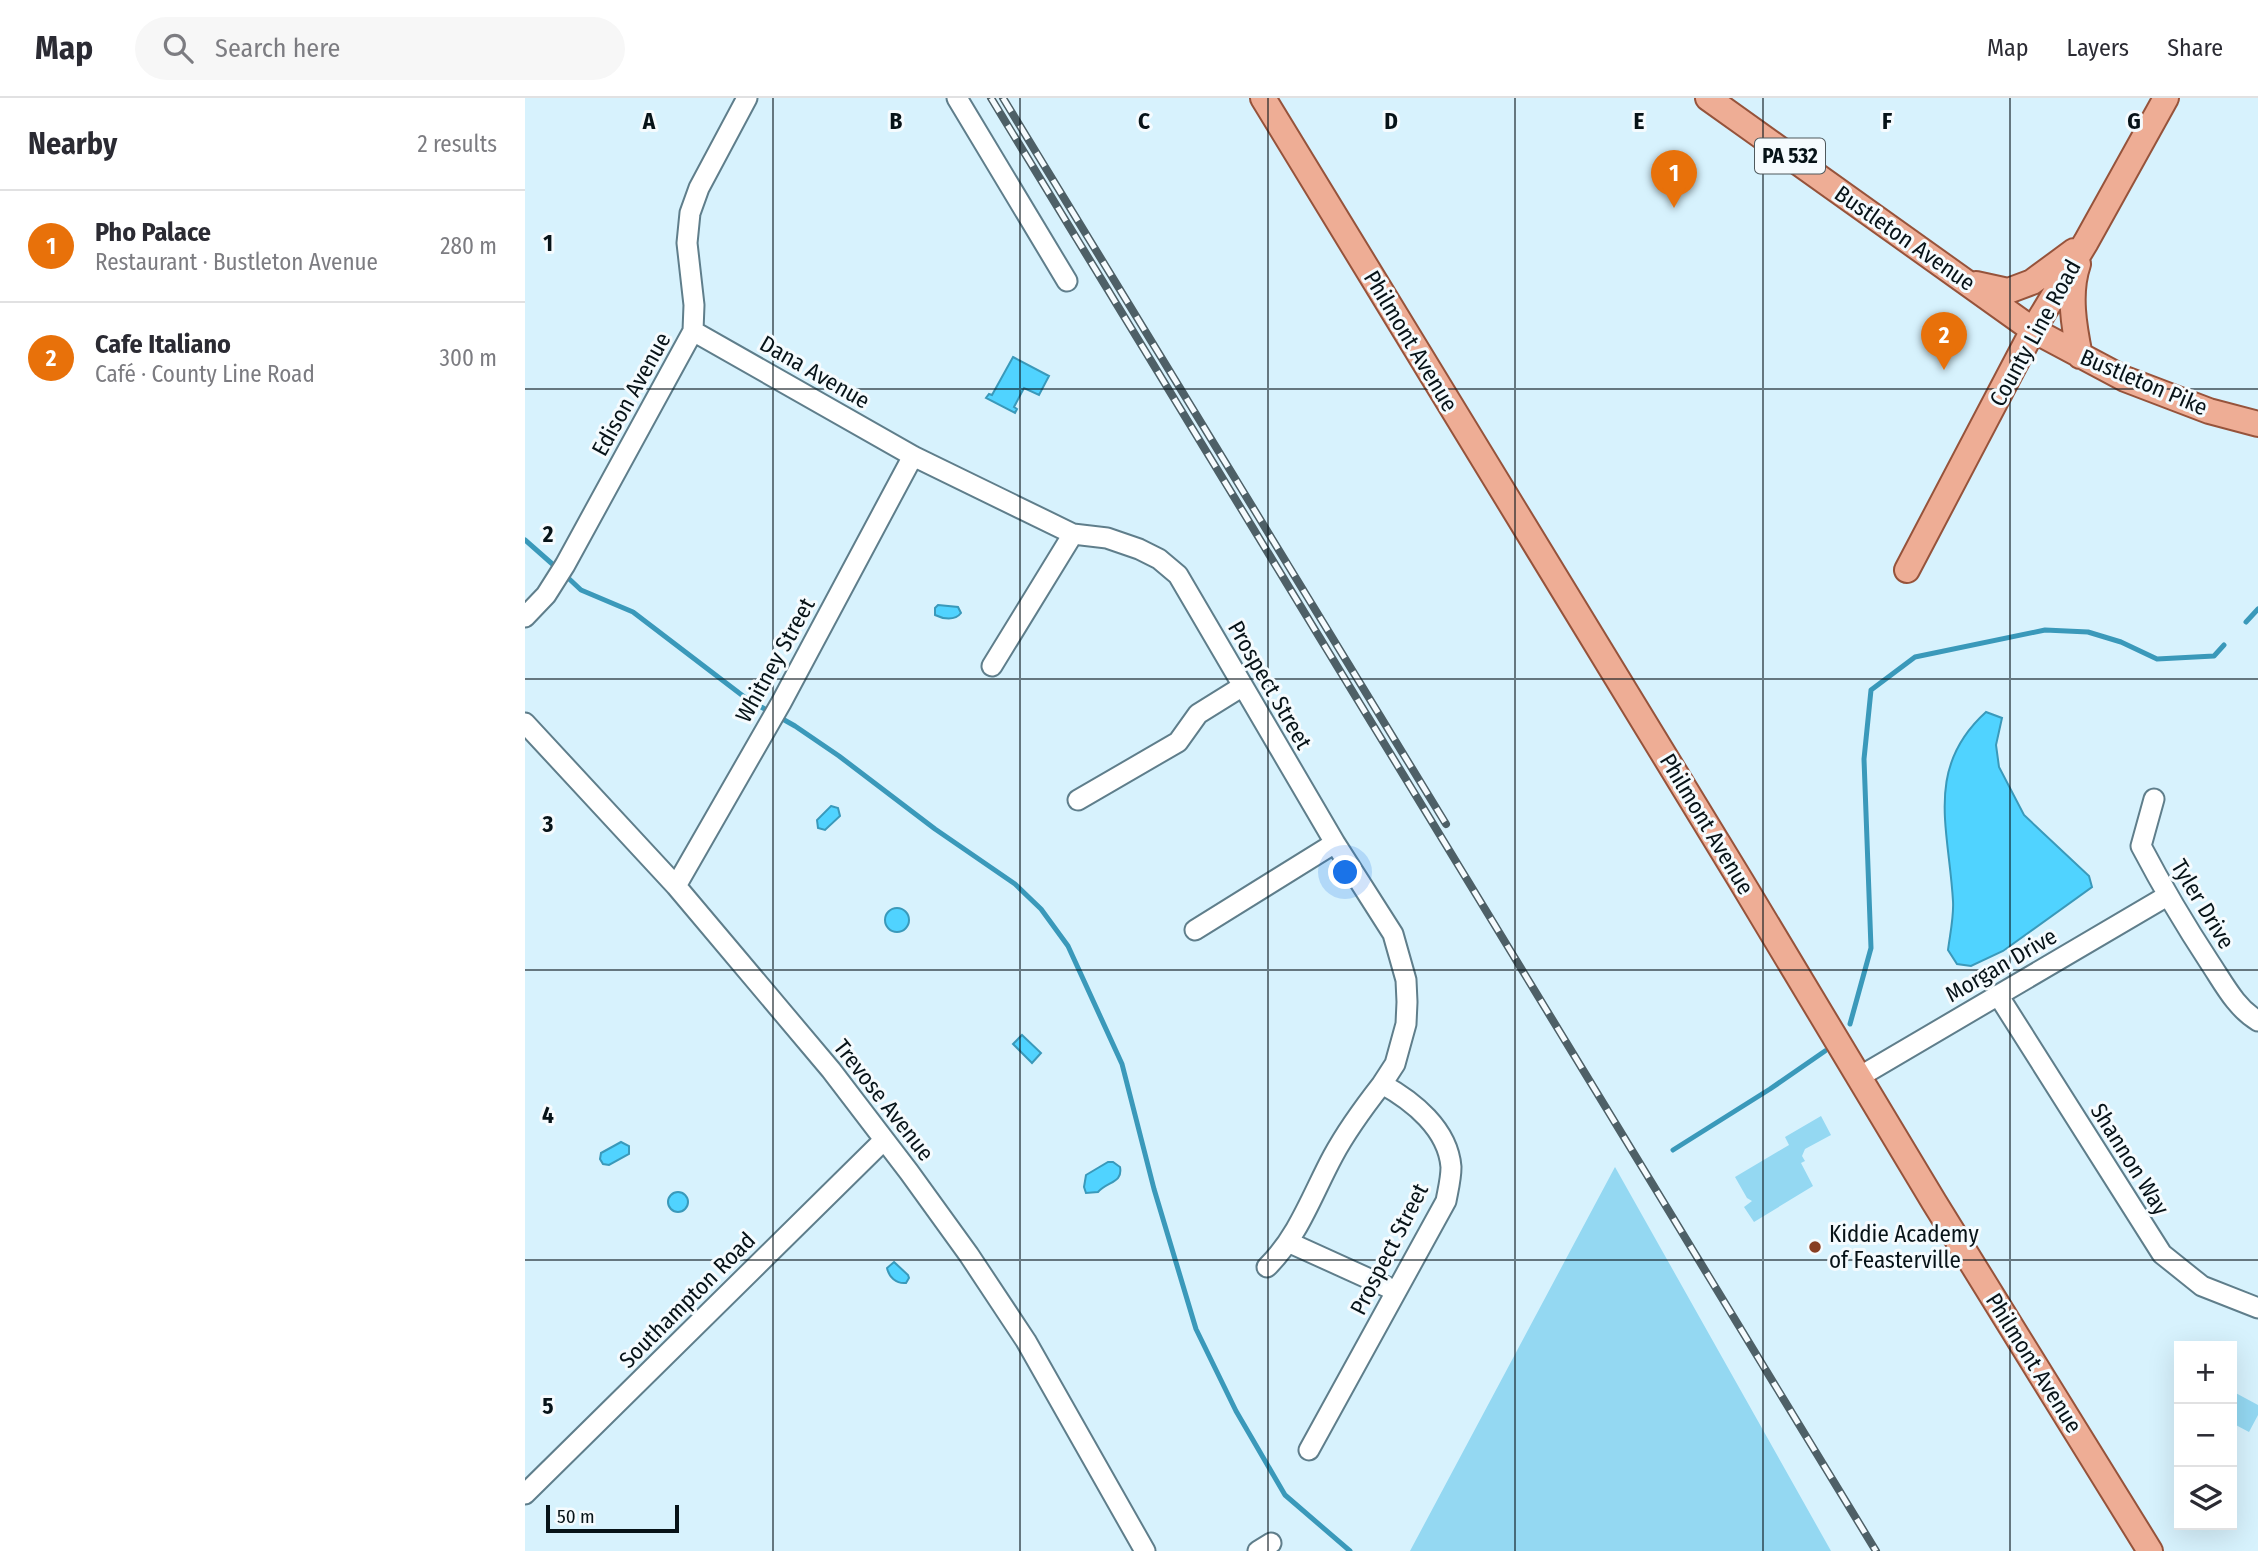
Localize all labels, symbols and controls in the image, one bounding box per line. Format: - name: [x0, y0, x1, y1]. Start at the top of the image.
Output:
- search box: [135, 17, 625, 80]
- text: Map: [35, 28, 93, 68]
- icon: search: [159, 29, 197, 67]
- text: Search here: [215, 33, 340, 64]
- text: Map: [1987, 34, 2029, 62]
- text: Layers: [2067, 34, 2129, 62]
- text: Share: [2167, 34, 2223, 62]
- text: A: [642, 107, 656, 135]
- text: B: [890, 107, 903, 135]
- text: C: [1138, 107, 1150, 135]
- text: D: [1384, 107, 1398, 135]
- text: E: [1634, 107, 1645, 135]
- text: F: [1882, 107, 1892, 135]
- text: G: [2127, 107, 2141, 135]
- text: Nearby: [28, 126, 117, 162]
- text: 2 results: [417, 130, 497, 158]
- road number: PA 532: [1755, 139, 1825, 174]
- pin: 1: [1651, 150, 1697, 208]
- street label: Bustleton Avenue: [1829, 179, 1981, 297]
- text: Pho Palace: [95, 217, 211, 248]
- text: 1: [543, 229, 553, 257]
- text: 1: [46, 232, 56, 260]
- text: 280 m: [440, 232, 497, 260]
- text: Restaurant · Bustleton Avenue: [95, 248, 378, 276]
- street label: County Line Road: [1983, 255, 2087, 411]
- street label: Philmont Avenue: [1358, 265, 1464, 417]
- pin: 2: [1921, 312, 1967, 370]
- street label: Edison Avenue: [586, 327, 676, 461]
- text: Cafe Italiano: [95, 329, 231, 360]
- street label: Dana Avenue: [755, 329, 875, 415]
- street label: Bustleton Pike: [2076, 343, 2212, 421]
- text: 2: [46, 344, 56, 372]
- text: 300 m: [440, 344, 497, 372]
- text: Café · County Line Road: [95, 360, 315, 388]
- text: 2: [542, 520, 554, 548]
- street label: Whitney Street: [729, 592, 821, 727]
- street label: Prospect Street: [1222, 616, 1318, 755]
- street label: Philmont Avenue: [1654, 748, 1760, 900]
- text: 3: [542, 810, 554, 838]
- street label: Tyler Drive: [2165, 854, 2241, 954]
- your location: [1328, 855, 1362, 889]
- street label: Morgan Drive: [1940, 922, 2062, 1008]
- street label: Trevose Avenue: [828, 1034, 940, 1166]
- street label: Shannon Way: [2085, 1098, 2176, 1221]
- text: 4: [542, 1101, 554, 1129]
- street label: Prospect Street: [1344, 1178, 1434, 1319]
- place label: Kiddie Academy of Feasterville: [1829, 1220, 1979, 1274]
- street label: Southampton Road: [613, 1226, 761, 1374]
- marker: Kiddie Academy of Feasterville: [1807, 1239, 1823, 1255]
- street label: Philmont Avenue: [1980, 1288, 2088, 1438]
- map controls: [2174, 1341, 2237, 1530]
- button: +: [2174, 1341, 2237, 1404]
- text: 5: [542, 1392, 554, 1420]
- button: −: [2174, 1404, 2237, 1467]
- button: layers: [2174, 1467, 2237, 1530]
- scale bar: [546, 1502, 679, 1534]
- text: 50 m: [557, 1505, 595, 1528]

